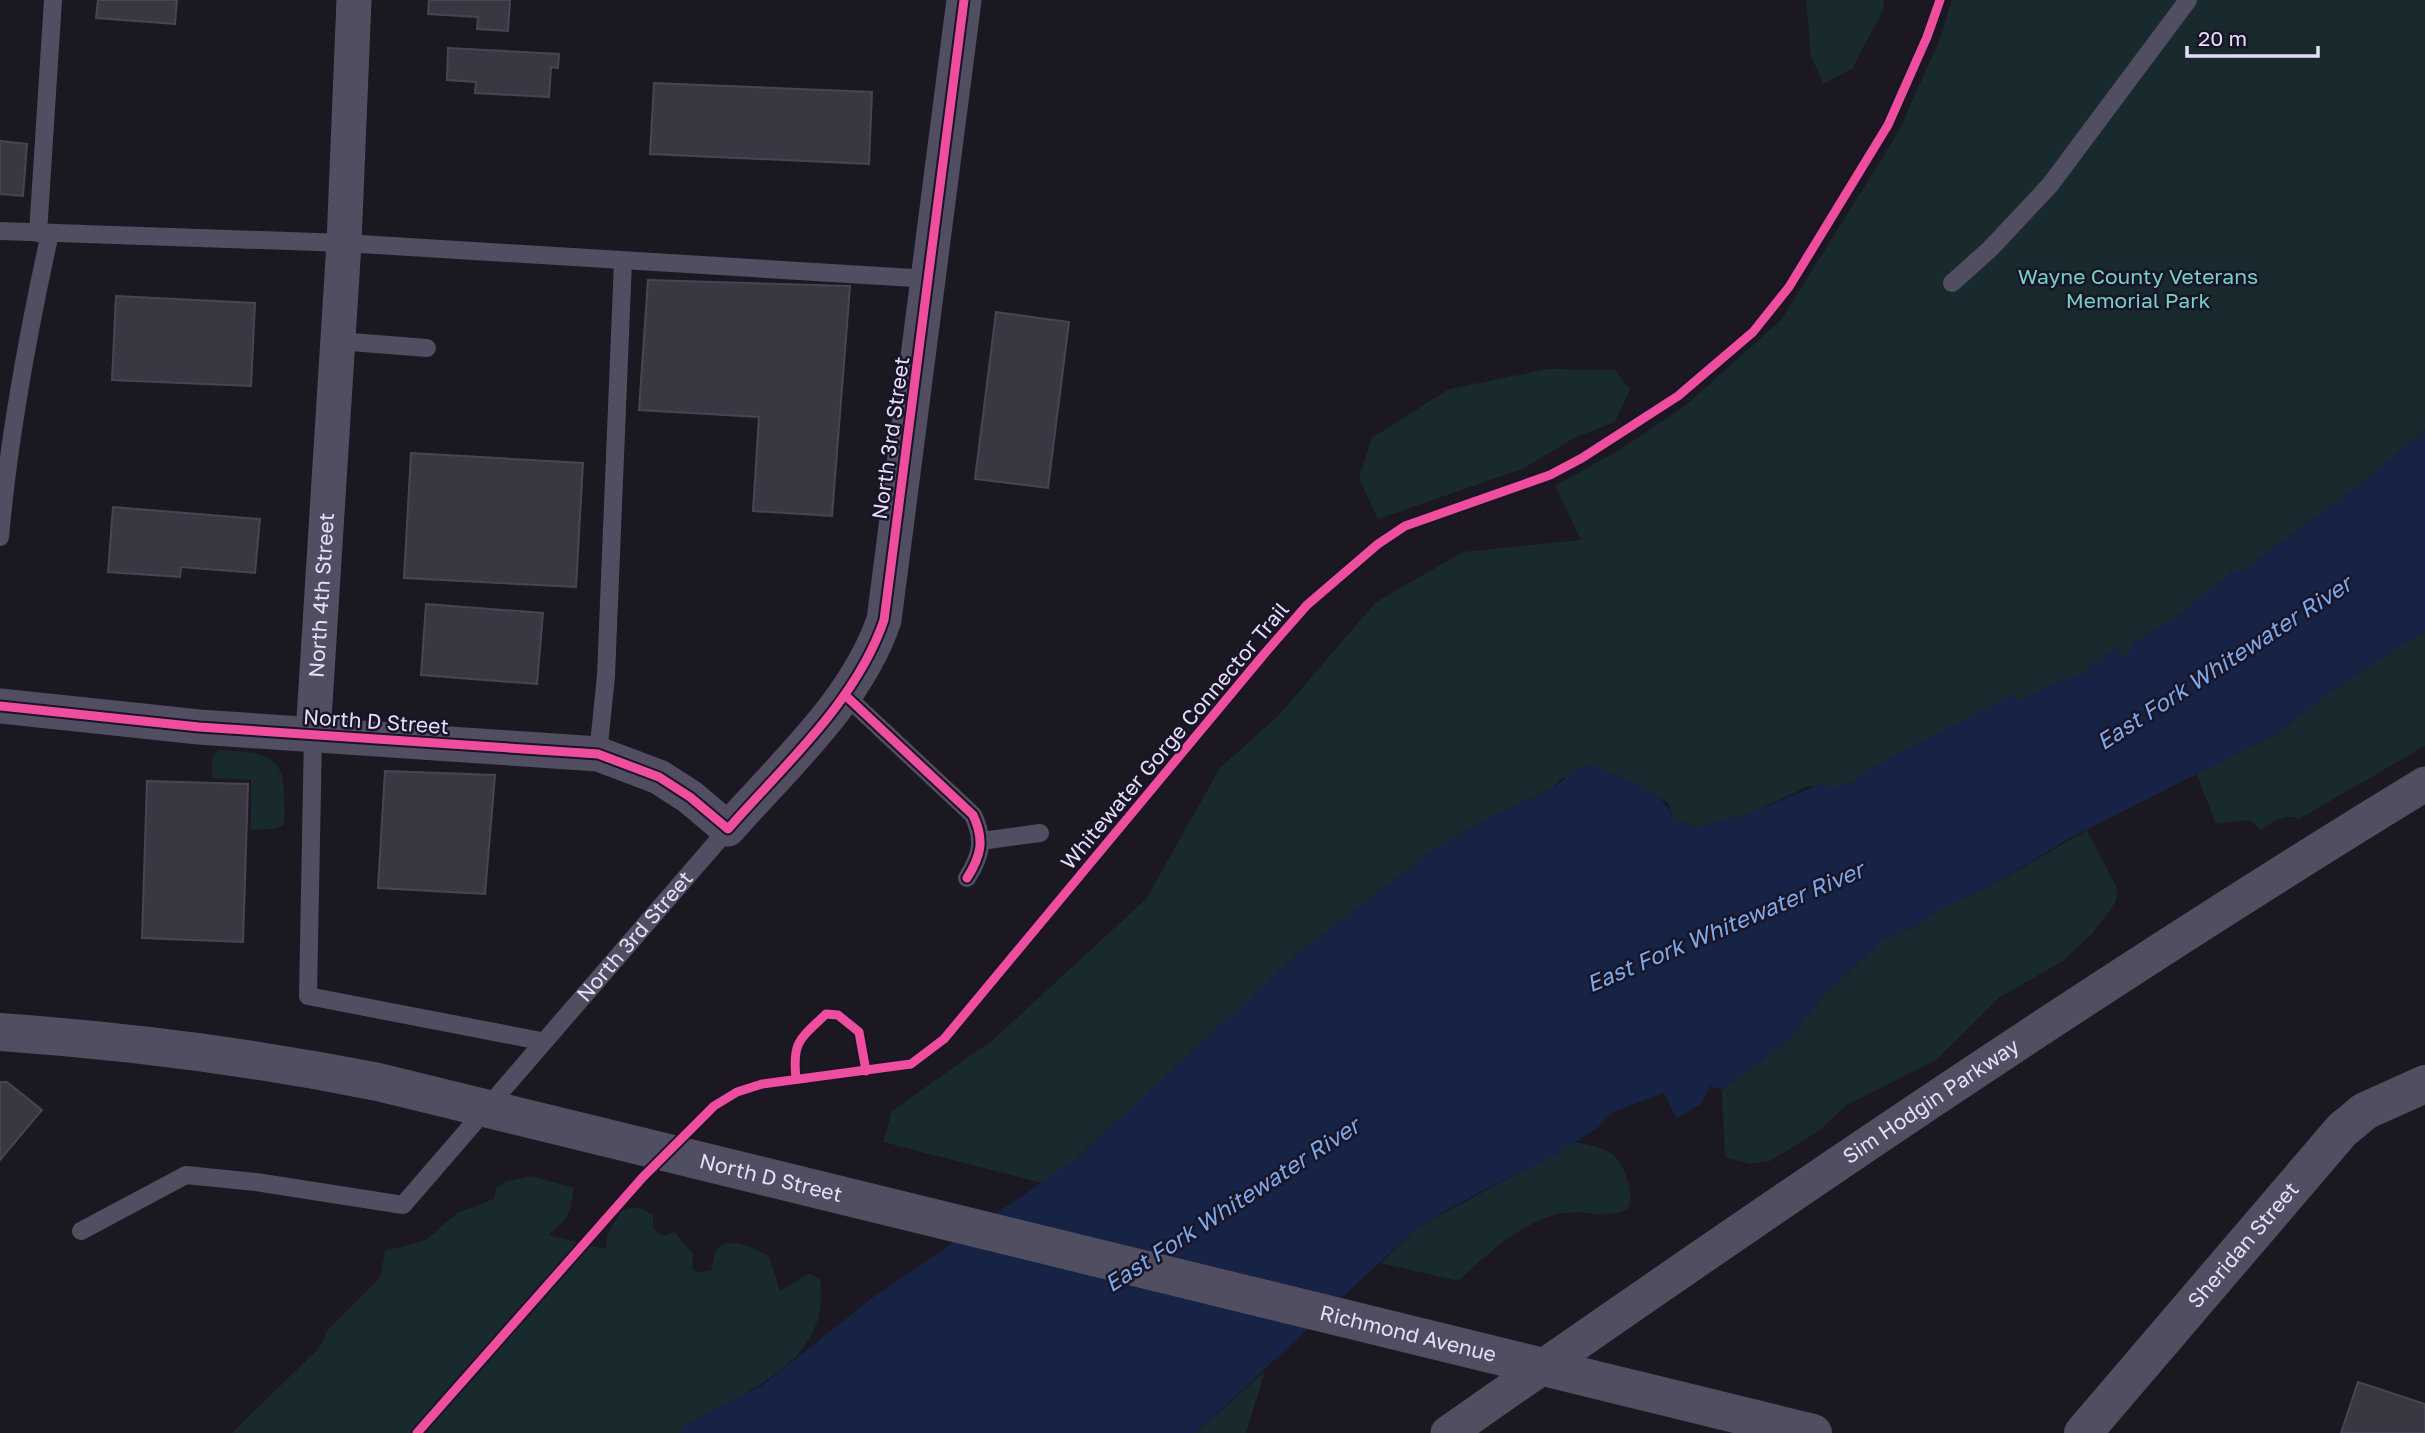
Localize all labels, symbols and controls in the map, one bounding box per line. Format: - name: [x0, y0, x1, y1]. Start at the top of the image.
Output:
- scale bar: [2187, 14, 2318, 58]
- text: 20 m: [2198, 25, 2247, 51]
- park label: Wayne County Veterans Memorial Park: [2018, 263, 2258, 313]
- street label: North 3rd Street: [866, 355, 914, 521]
- street label: North 4th Street: [303, 512, 339, 679]
- water label: East Fork Whitewater River: [2091, 568, 2359, 755]
- street label: Whitewater Gorge Connector Trail: [1055, 596, 1294, 874]
- street label: North D Street: [302, 703, 450, 739]
- water label: East Fork Whitewater River: [1582, 854, 1870, 997]
- street label: North 3rd Street: [571, 865, 698, 1007]
- street label: Sim Hodgin Parkway: [1837, 1032, 2024, 1169]
- water label: East Fork Whitewater River: [1099, 1110, 1367, 1297]
- street label: North D Street: [697, 1147, 845, 1207]
- street label: Sheridan Street: [2182, 1176, 2304, 1313]
- street label: Richmond Avenue: [1317, 1299, 1499, 1367]

